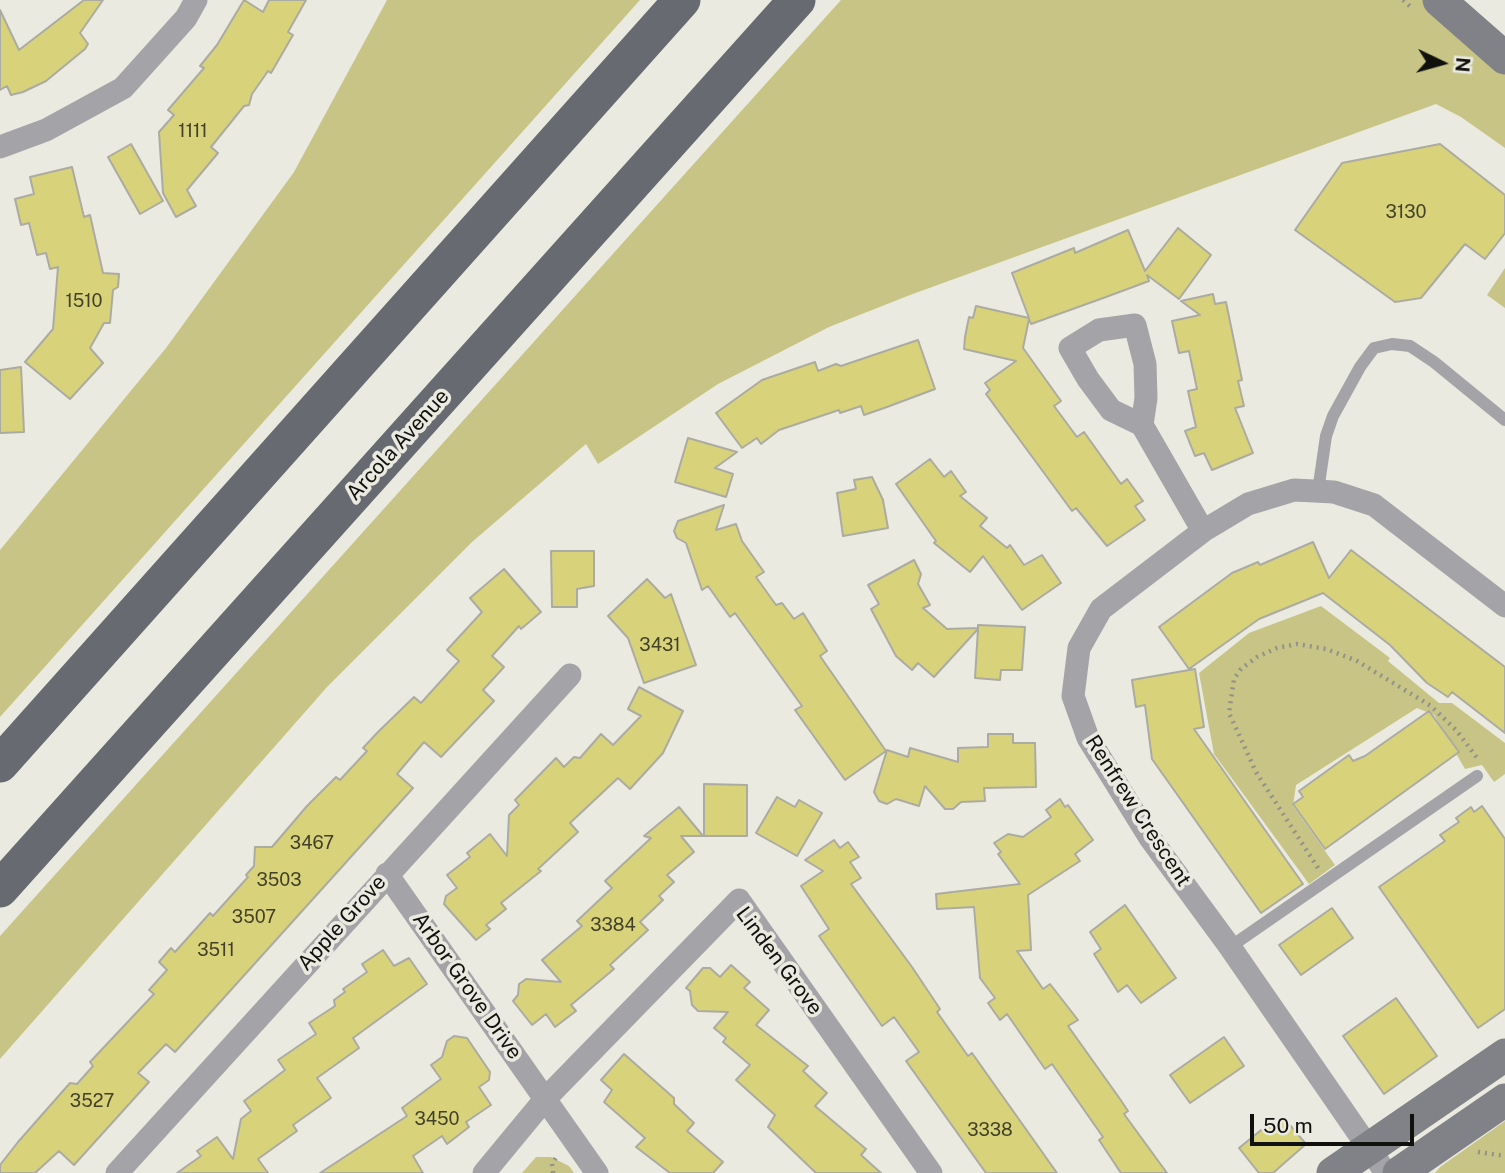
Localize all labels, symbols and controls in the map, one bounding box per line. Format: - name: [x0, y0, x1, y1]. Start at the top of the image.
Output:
- north arrow: [1407, 28, 1477, 98]
- text: N: [1451, 56, 1475, 73]
- house number: 1111: [178, 120, 208, 142]
- house number: 3130: [1386, 201, 1426, 223]
- house number: 1510: [65, 290, 103, 312]
- street label: Arcola Avenue: [341, 384, 455, 506]
- house number: 3431: [639, 634, 681, 656]
- street label: Renfrew Crescent: [1080, 731, 1196, 891]
- house number: 3467: [290, 832, 334, 854]
- house number: 3503: [256, 869, 302, 891]
- street label: Apple Grove: [292, 870, 392, 976]
- street label: Linden Grove: [730, 902, 828, 1020]
- house number: 3507: [232, 906, 276, 928]
- street label: Arbor Grove Drive: [407, 908, 527, 1064]
- house number: 3384: [590, 914, 636, 936]
- house number: 3511: [197, 939, 235, 961]
- house number: 3527: [70, 1090, 114, 1112]
- scale bar: [1253, 1100, 1418, 1144]
- house number: 3450: [414, 1108, 460, 1130]
- text: 50 m: [1263, 1113, 1313, 1138]
- house number: 3338: [967, 1119, 1013, 1141]

